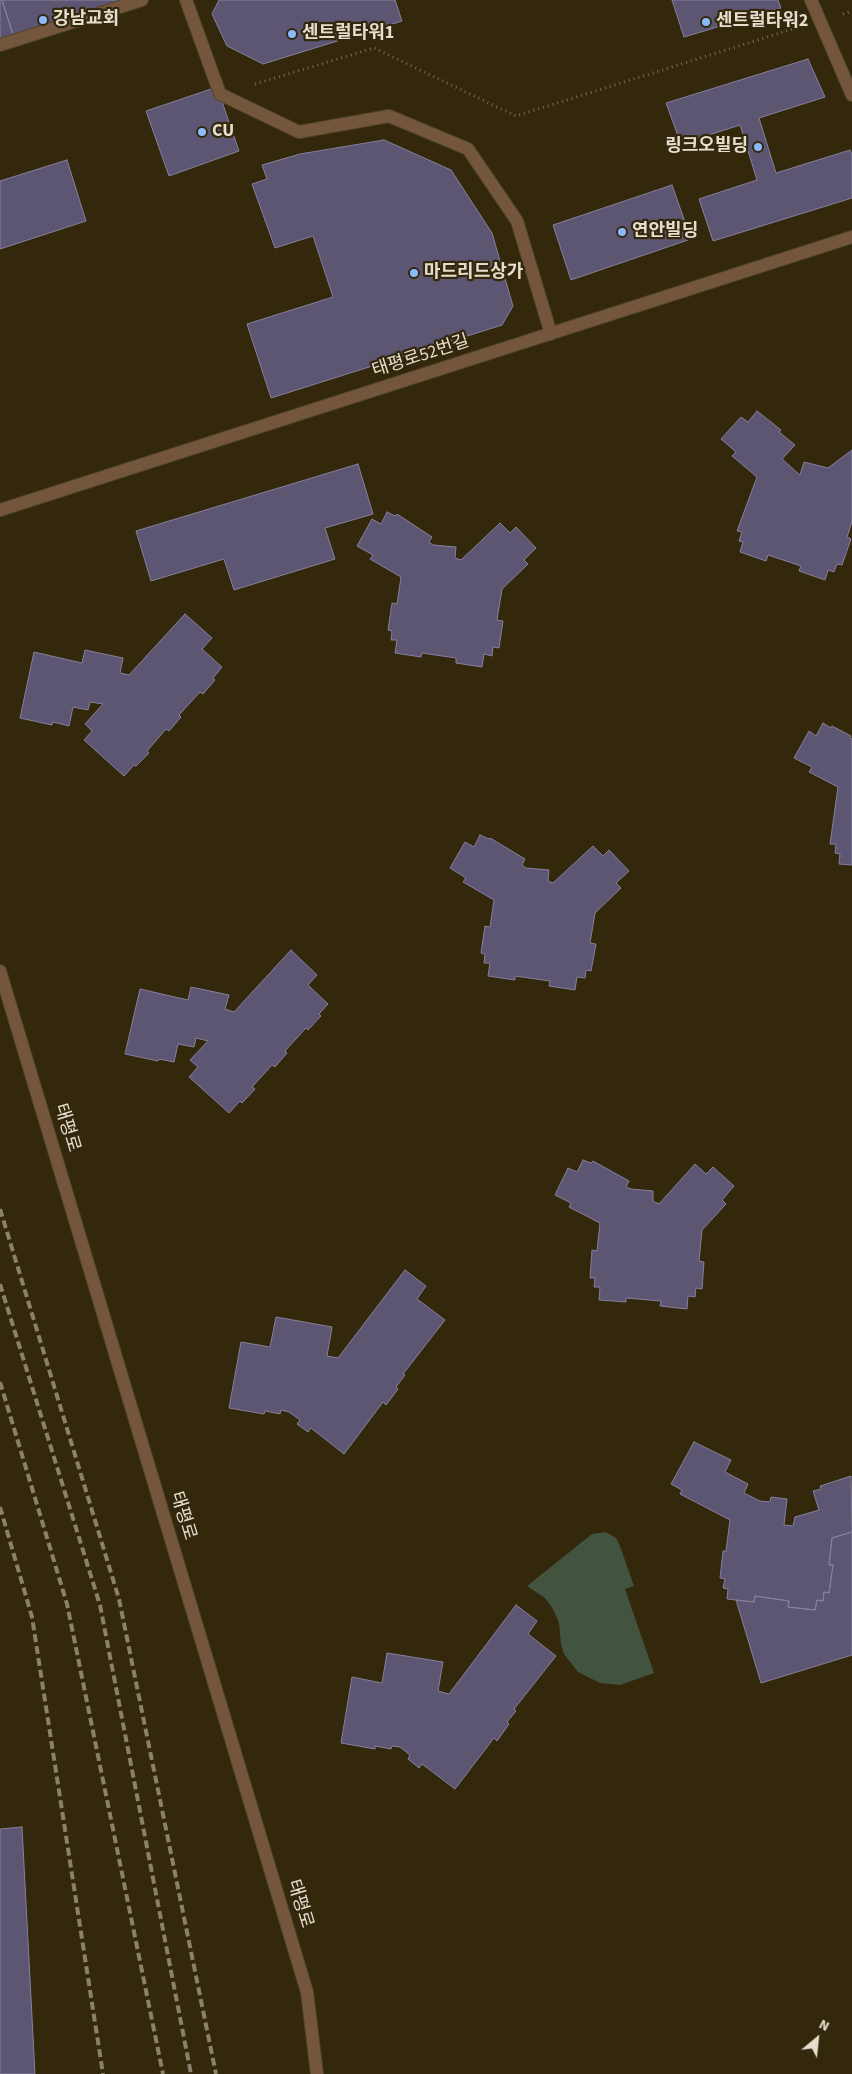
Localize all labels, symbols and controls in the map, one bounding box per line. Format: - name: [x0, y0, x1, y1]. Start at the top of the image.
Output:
- place label: 강남교회: [53, 9, 119, 31]
- place label: 센트럴타워2: [716, 11, 808, 33]
- marker: 강남교회: [37, 14, 49, 26]
- marker: 센트럴타워2: [700, 16, 712, 28]
- place label: 센트럴타워1: [302, 23, 394, 45]
- marker: 센트럴타워1: [286, 28, 298, 40]
- place label: CU: [212, 121, 234, 143]
- marker: CU: [196, 126, 208, 138]
- place label: 링크오빌딩: [665, 136, 748, 158]
- marker: 링크오빌딩: [752, 141, 764, 153]
- place label: 연안빌딩: [632, 221, 698, 243]
- marker: 연안빌딩: [616, 226, 628, 238]
- place label: 마드리드상가: [424, 262, 523, 284]
- marker: 마드리드상가: [408, 267, 420, 279]
- street label: 태평로52번길: [370, 331, 472, 383]
- street label: 태평로: [48, 1101, 84, 1155]
- street label: 태평로: [164, 1489, 200, 1543]
- street label: 태평로: [281, 1877, 317, 1931]
- north arrow: [792, 2014, 842, 2064]
- text: N: [815, 2015, 833, 2037]

